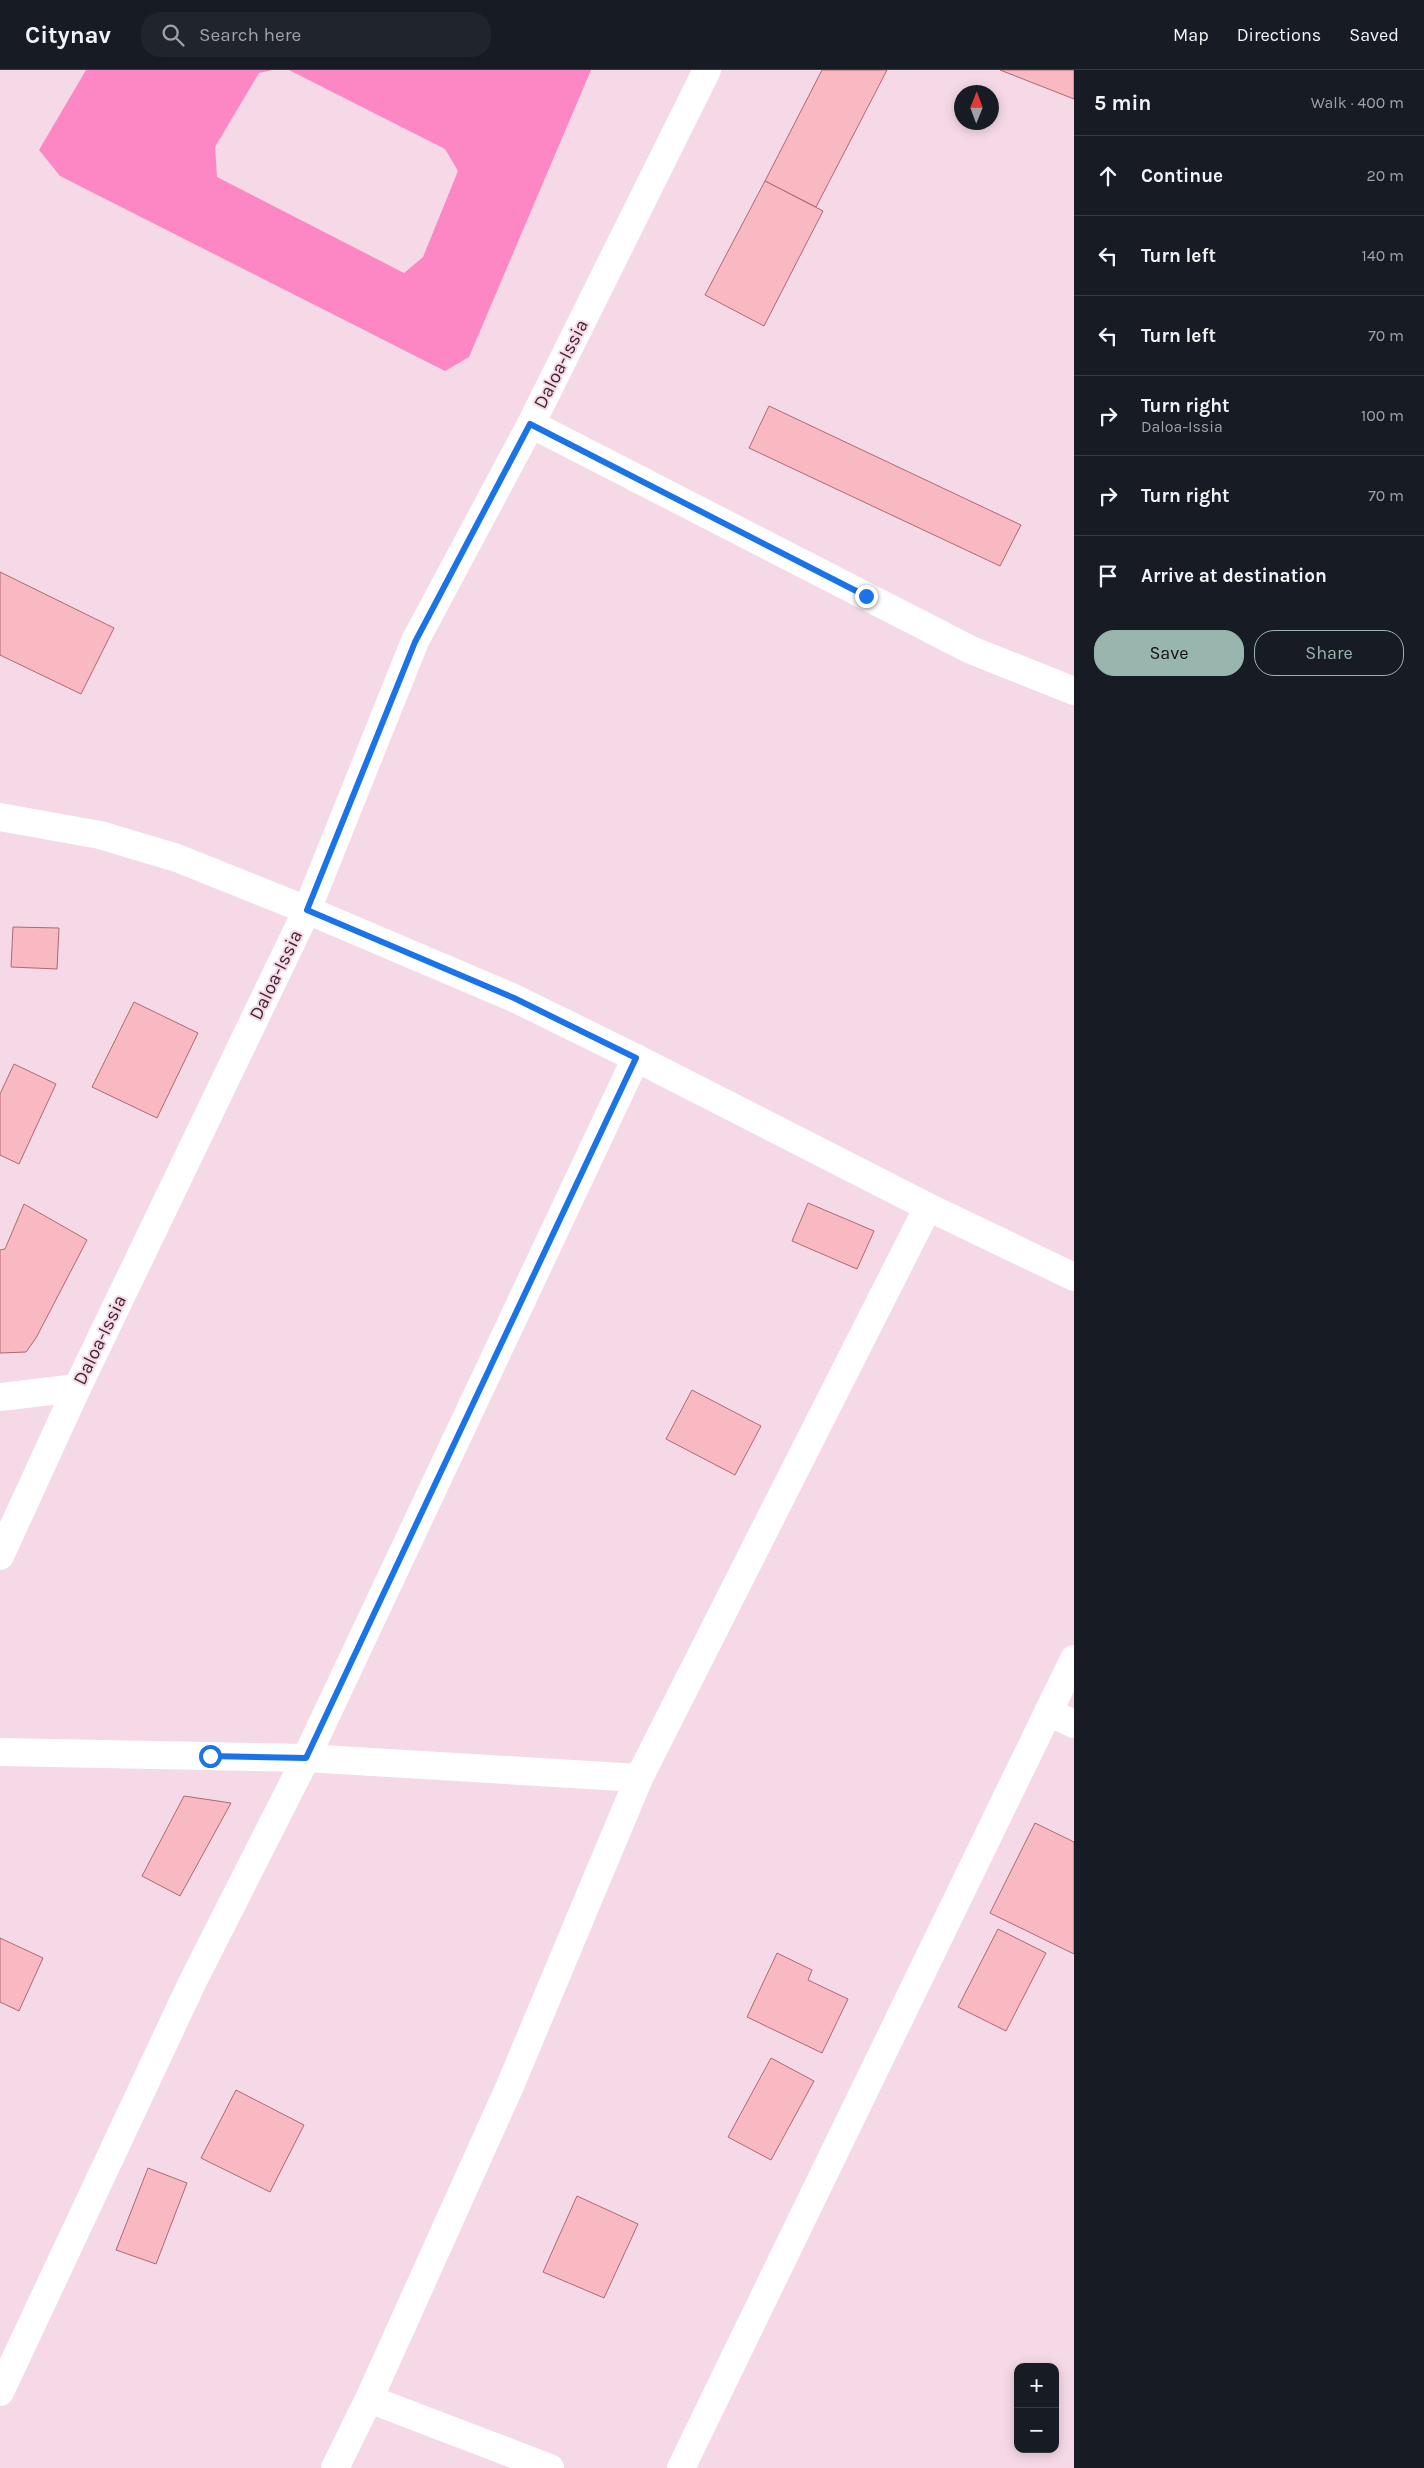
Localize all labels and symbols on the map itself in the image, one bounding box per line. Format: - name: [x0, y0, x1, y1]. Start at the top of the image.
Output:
- north arrow: [954, 85, 999, 130]
- street label: Daloa-Issia: [529, 316, 593, 412]
- route end: [855, 585, 878, 608]
- street label: Daloa-Issia: [245, 927, 307, 1023]
- street label: Daloa-Issia: [69, 1292, 131, 1388]
- route start: [199, 1745, 222, 1768]

